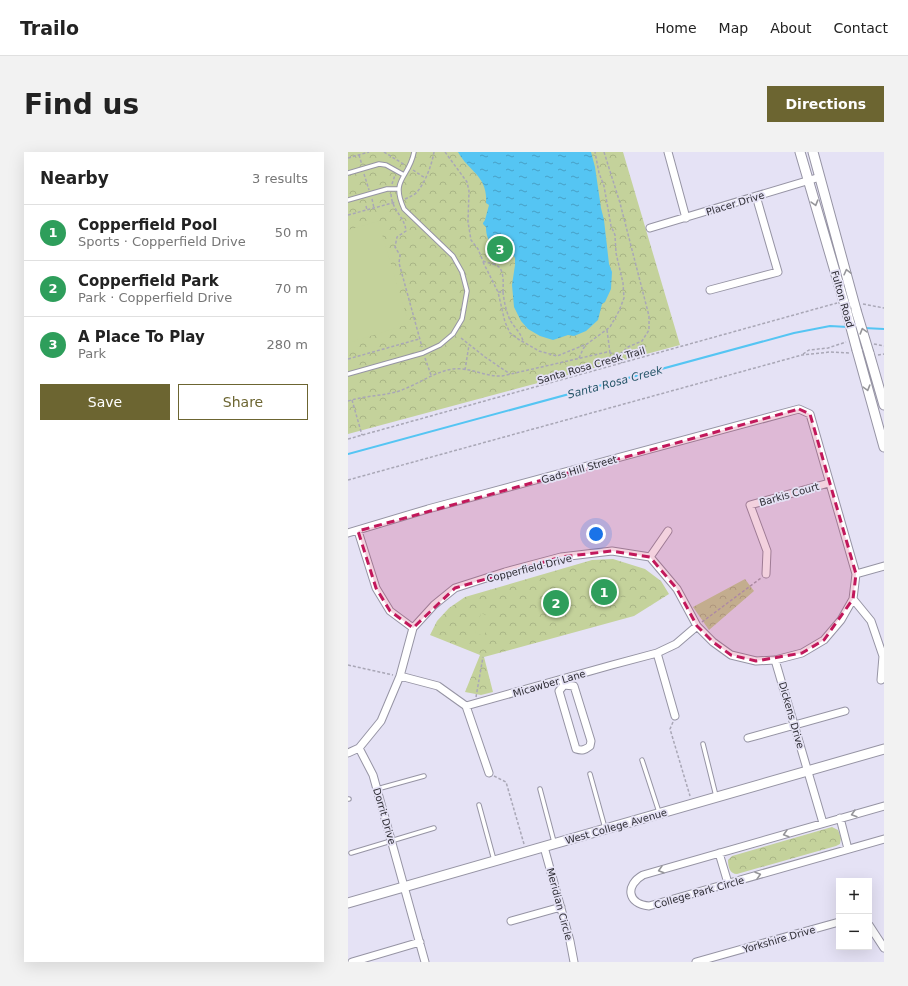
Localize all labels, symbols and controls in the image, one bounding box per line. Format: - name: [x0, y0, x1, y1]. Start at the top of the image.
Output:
- text: Trailo: [20, 17, 79, 39]
- text: Home: [655, 20, 697, 36]
- text: Map: [719, 20, 748, 36]
- text: About: [770, 20, 812, 36]
- text: Contact: [834, 20, 888, 36]
- button: Directions: [767, 86, 884, 122]
- text: Find us: [24, 88, 139, 121]
- text: Nearby: [40, 168, 109, 188]
- text: 3 results: [252, 171, 308, 186]
- street label: Placer Drive: [705, 189, 766, 218]
- one-way arrow: [810, 199, 819, 206]
- text: Copperfield Pool: [78, 216, 218, 234]
- text: 1: [48, 225, 58, 240]
- text: 50 m: [275, 225, 308, 240]
- text: Sports · Copperfield Drive: [78, 234, 246, 249]
- pin: 3: [487, 234, 513, 264]
- street label: Fulton Road: [829, 269, 856, 329]
- one-way arrow: [843, 269, 851, 275]
- text: Copperfield Park: [78, 272, 219, 290]
- text: 2: [48, 281, 58, 296]
- text: 70 m: [275, 281, 308, 296]
- text: Park · Copperfield Drive: [78, 290, 232, 305]
- text: A Place To Play: [78, 328, 205, 346]
- one-way arrow: [859, 328, 868, 335]
- text: 3: [48, 337, 58, 352]
- text: 280 m: [266, 337, 308, 352]
- street label: Santa Rosa Creek Trail: [536, 344, 646, 386]
- text: Park: [78, 346, 106, 361]
- water label: Santa Rosa Creek: [566, 363, 664, 401]
- button: Save: [40, 384, 170, 420]
- button: Share: [178, 384, 308, 420]
- one-way arrow: [862, 384, 871, 391]
- street label: Gads Hill Street: [540, 453, 618, 486]
- street label: Barkis Court: [758, 481, 820, 508]
- your location: [586, 524, 606, 544]
- street label: Copperfield Drive: [485, 553, 573, 584]
- pin: 1: [591, 577, 617, 607]
- pin: 2: [543, 588, 569, 618]
- street label: Micawber Lane: [511, 668, 587, 699]
- street label: Dickens Drive: [777, 680, 806, 750]
- street label: Dorrit Drive: [371, 787, 398, 846]
- street label: West College Avenue: [564, 807, 668, 846]
- one-way arrow: [850, 810, 857, 818]
- one-way arrow: [782, 829, 789, 838]
- one-way arrow: [657, 865, 664, 873]
- street label: Meridian Circle: [545, 867, 574, 942]
- one-way arrow: [754, 871, 761, 880]
- street label: College Park Circle: [653, 874, 746, 911]
- map controls: [836, 878, 872, 950]
- button: +: [836, 878, 872, 914]
- button: −: [836, 914, 872, 950]
- street label: Yorkshire Drive: [741, 924, 817, 955]

